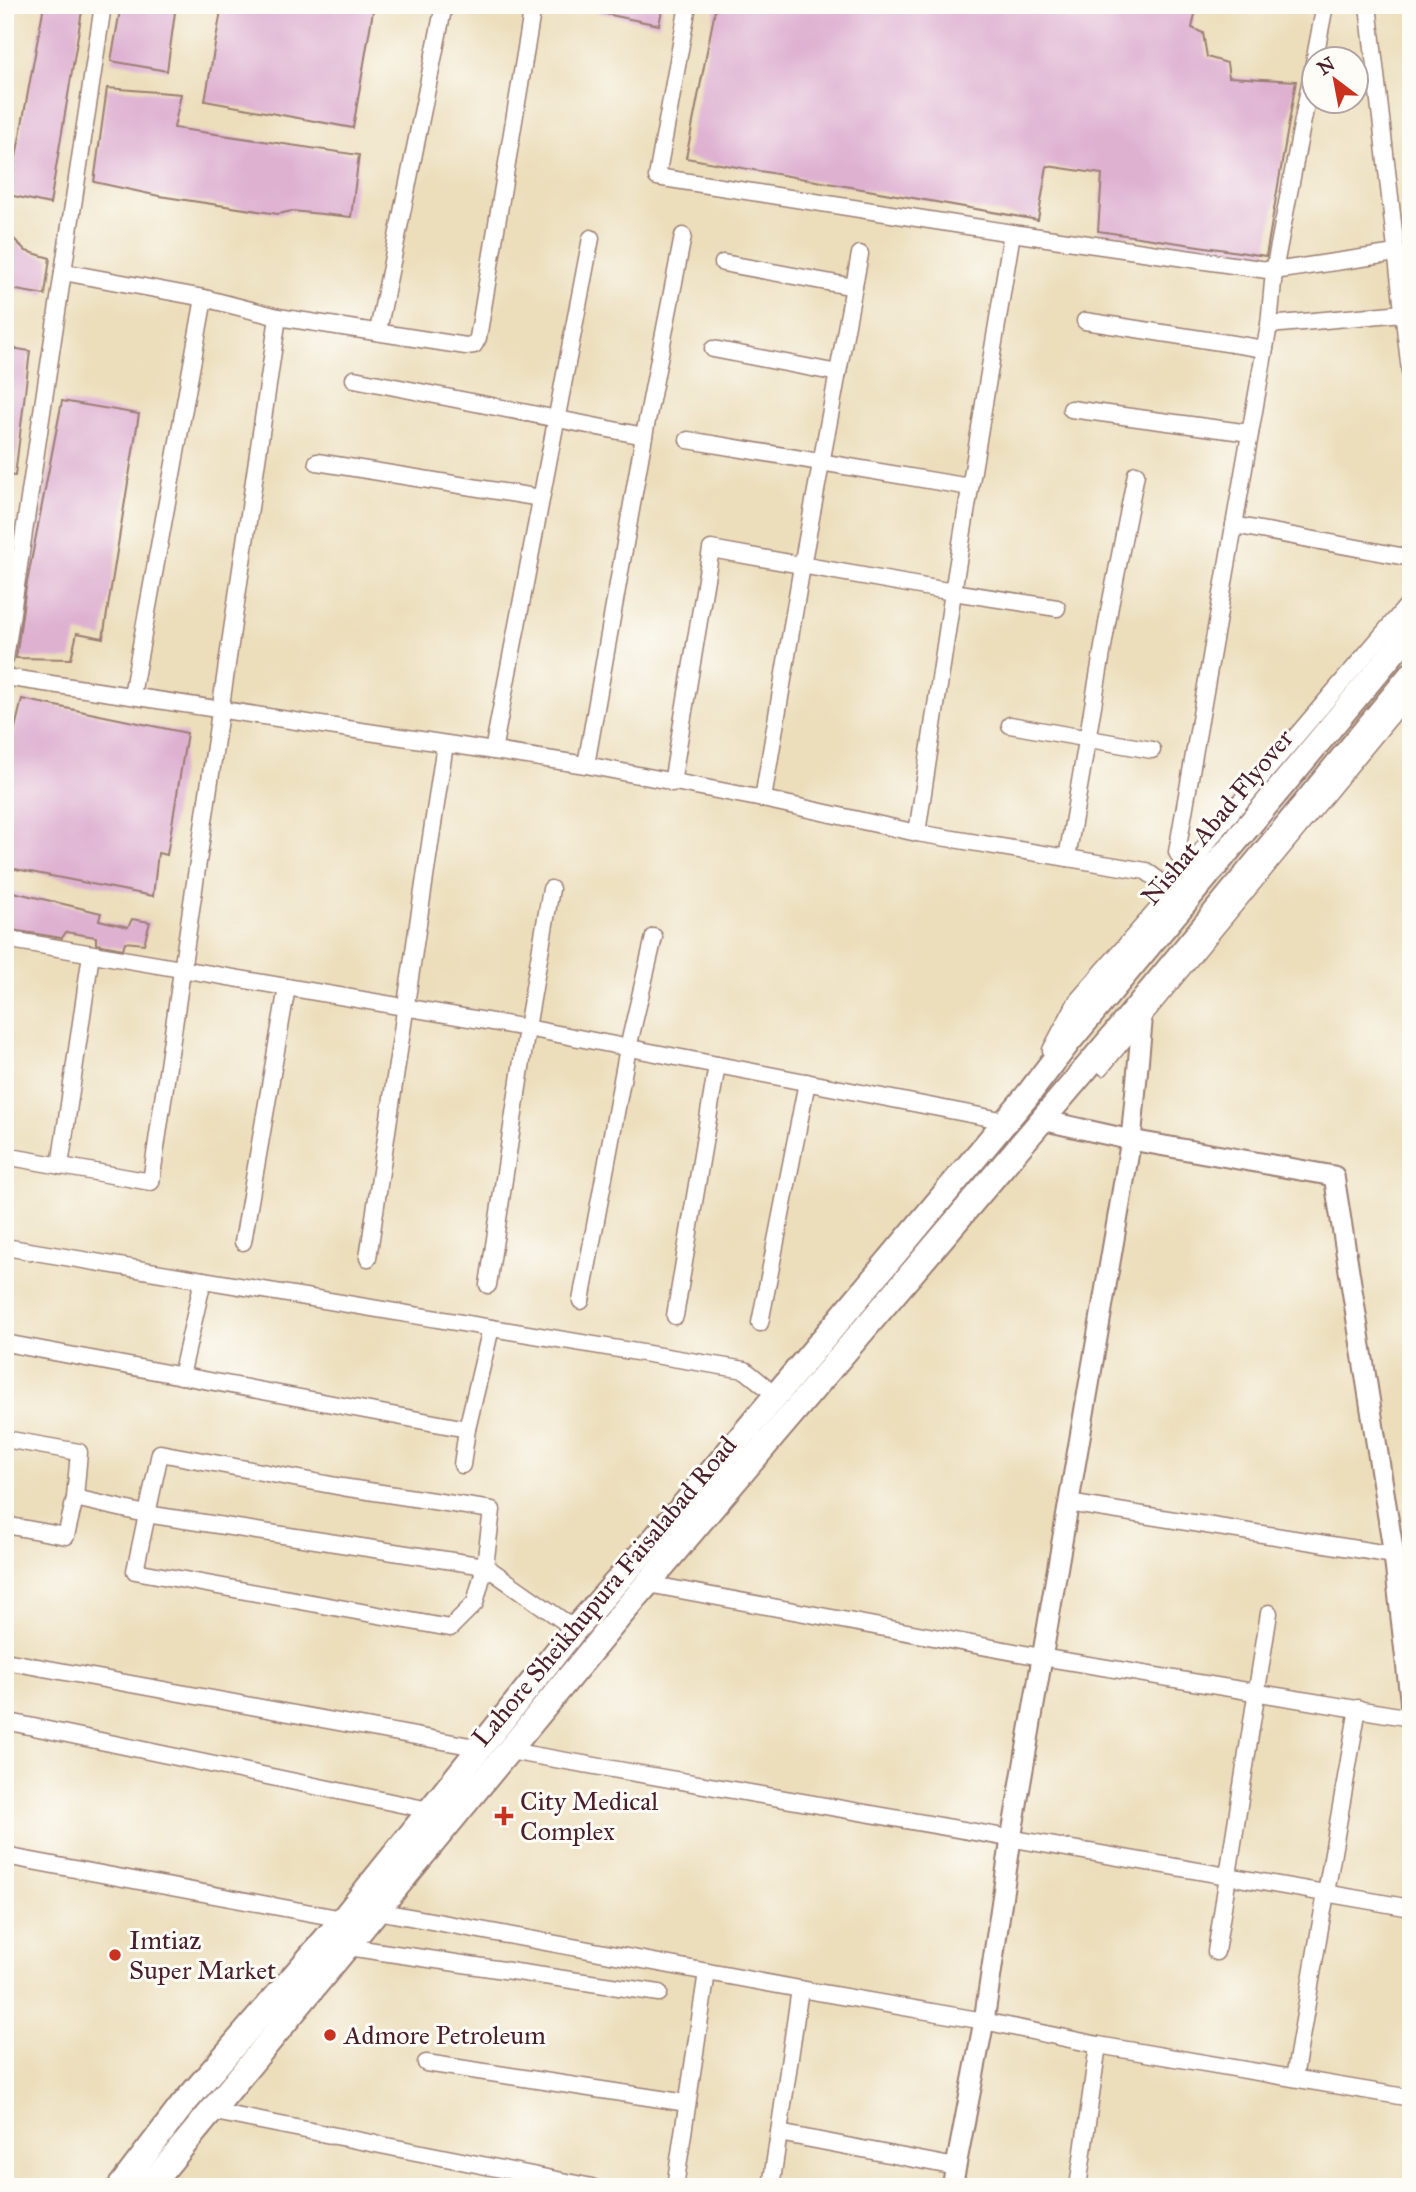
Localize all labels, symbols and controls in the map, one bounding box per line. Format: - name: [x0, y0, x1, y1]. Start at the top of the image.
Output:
- north arrow: [1300, 46, 1370, 116]
- text: N: [1313, 52, 1339, 80]
- street label: Nishat Abad Flyover: [1134, 722, 1300, 912]
- street label: Lahore Sheikhupura Faisalabad Road: [465, 1429, 743, 1753]
- place label: City Medical Complex: [520, 1785, 658, 1847]
- marker: City Medical Complex: [494, 1806, 514, 1826]
- place label: Imtiaz Super Market: [129, 1924, 276, 1986]
- marker: Imtiaz Super Market: [107, 1947, 123, 1963]
- place label: Admore Petroleum: [343, 2019, 546, 2051]
- marker: Admore Petroleum: [322, 2027, 338, 2043]

